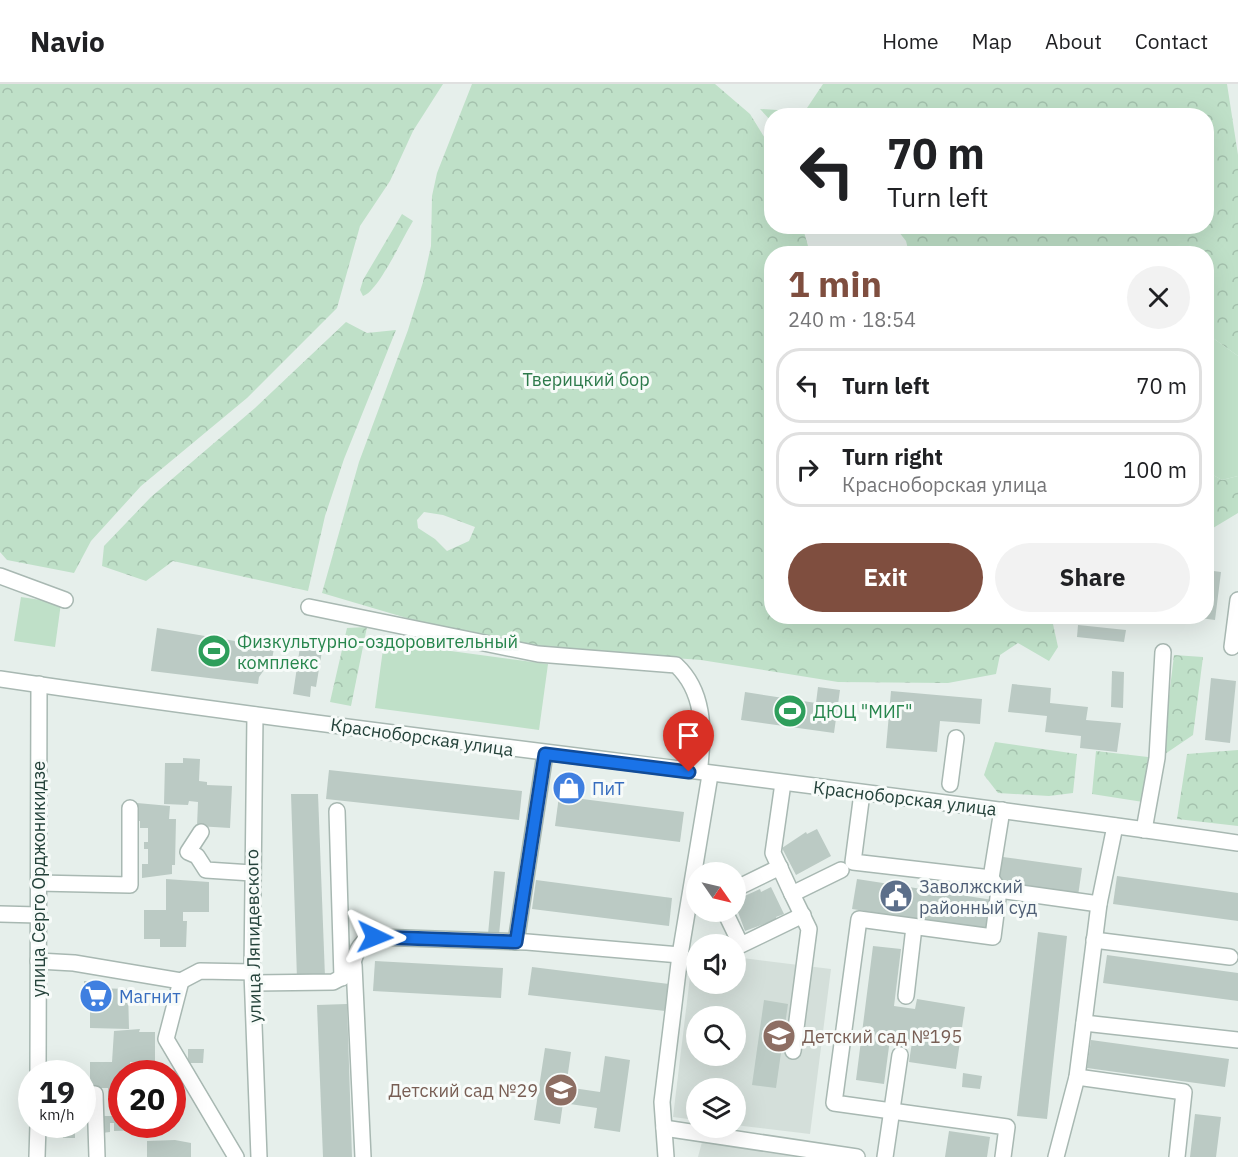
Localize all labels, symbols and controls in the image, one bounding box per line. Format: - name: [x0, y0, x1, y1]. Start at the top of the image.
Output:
- text: Navio: [30, 23, 105, 60]
- text: Home: [882, 27, 939, 55]
- text: Map: [972, 27, 1012, 55]
- text: About: [1045, 27, 1102, 55]
- text: Contact: [1135, 27, 1208, 55]
- text: 70 m: [887, 126, 985, 181]
- icon: left: [788, 132, 866, 210]
- text: Turn left: [887, 179, 988, 214]
- text: 1 min: [788, 260, 882, 307]
- button: close: [1127, 266, 1190, 329]
- text: 240 m · 18:54: [788, 306, 916, 333]
- park label: Тверицкий бор: [522, 368, 650, 391]
- icon: left: [791, 369, 824, 402]
- text: Turn left: [842, 371, 930, 400]
- text: 70 m: [1136, 371, 1187, 400]
- text: Turn right: [842, 442, 943, 471]
- icon: right: [791, 453, 824, 486]
- text: 100 m: [1123, 455, 1187, 484]
- text: Красноборская улица: [842, 471, 1047, 498]
- button: Exit: [788, 543, 983, 612]
- button: Share: [995, 543, 1190, 612]
- place label: Физкультурно-оздоровительный комплекс: [237, 630, 518, 674]
- sports icon: Физкультурно-оздоровительный комплекс: [196, 633, 232, 669]
- sports icon: ДЮЦ "МИГ": [772, 693, 808, 729]
- place label: ДЮЦ "МИГ": [813, 700, 913, 723]
- pin: [663, 710, 714, 772]
- street label: Красноборская улица: [329, 713, 515, 761]
- icon: arrive: [672, 719, 705, 752]
- street label: улица Серго Орджоникидзе: [27, 761, 50, 997]
- shop icon: ПиТ: [551, 770, 587, 806]
- street label: Красноборская улица: [812, 775, 998, 821]
- place label: ПиТ: [592, 777, 625, 800]
- street label: улица Ляпидевского: [240, 849, 266, 1023]
- north arrow: [686, 862, 746, 922]
- map controls: [686, 862, 746, 1138]
- place label: Заволжский районный суд: [919, 875, 1037, 919]
- public building icon: Заволжский районный суд: [878, 878, 914, 914]
- position arrow: [343, 905, 407, 969]
- button: sound: [686, 934, 746, 994]
- supermarket icon: Магнит: [78, 978, 114, 1014]
- place label: Магнит: [119, 985, 181, 1008]
- button: search: [686, 1006, 746, 1066]
- school or university icon: Детский сад №195: [761, 1018, 797, 1054]
- place label: Детский сад №195: [802, 1025, 962, 1048]
- speed limit sign: 20: [108, 1060, 186, 1138]
- text: 19: [39, 1072, 75, 1111]
- school or university icon: Детский сад №29: [543, 1072, 579, 1108]
- button: layers: [686, 1078, 746, 1138]
- place label: Детский сад №29: [389, 1079, 538, 1102]
- text: km/h: [39, 1105, 75, 1124]

